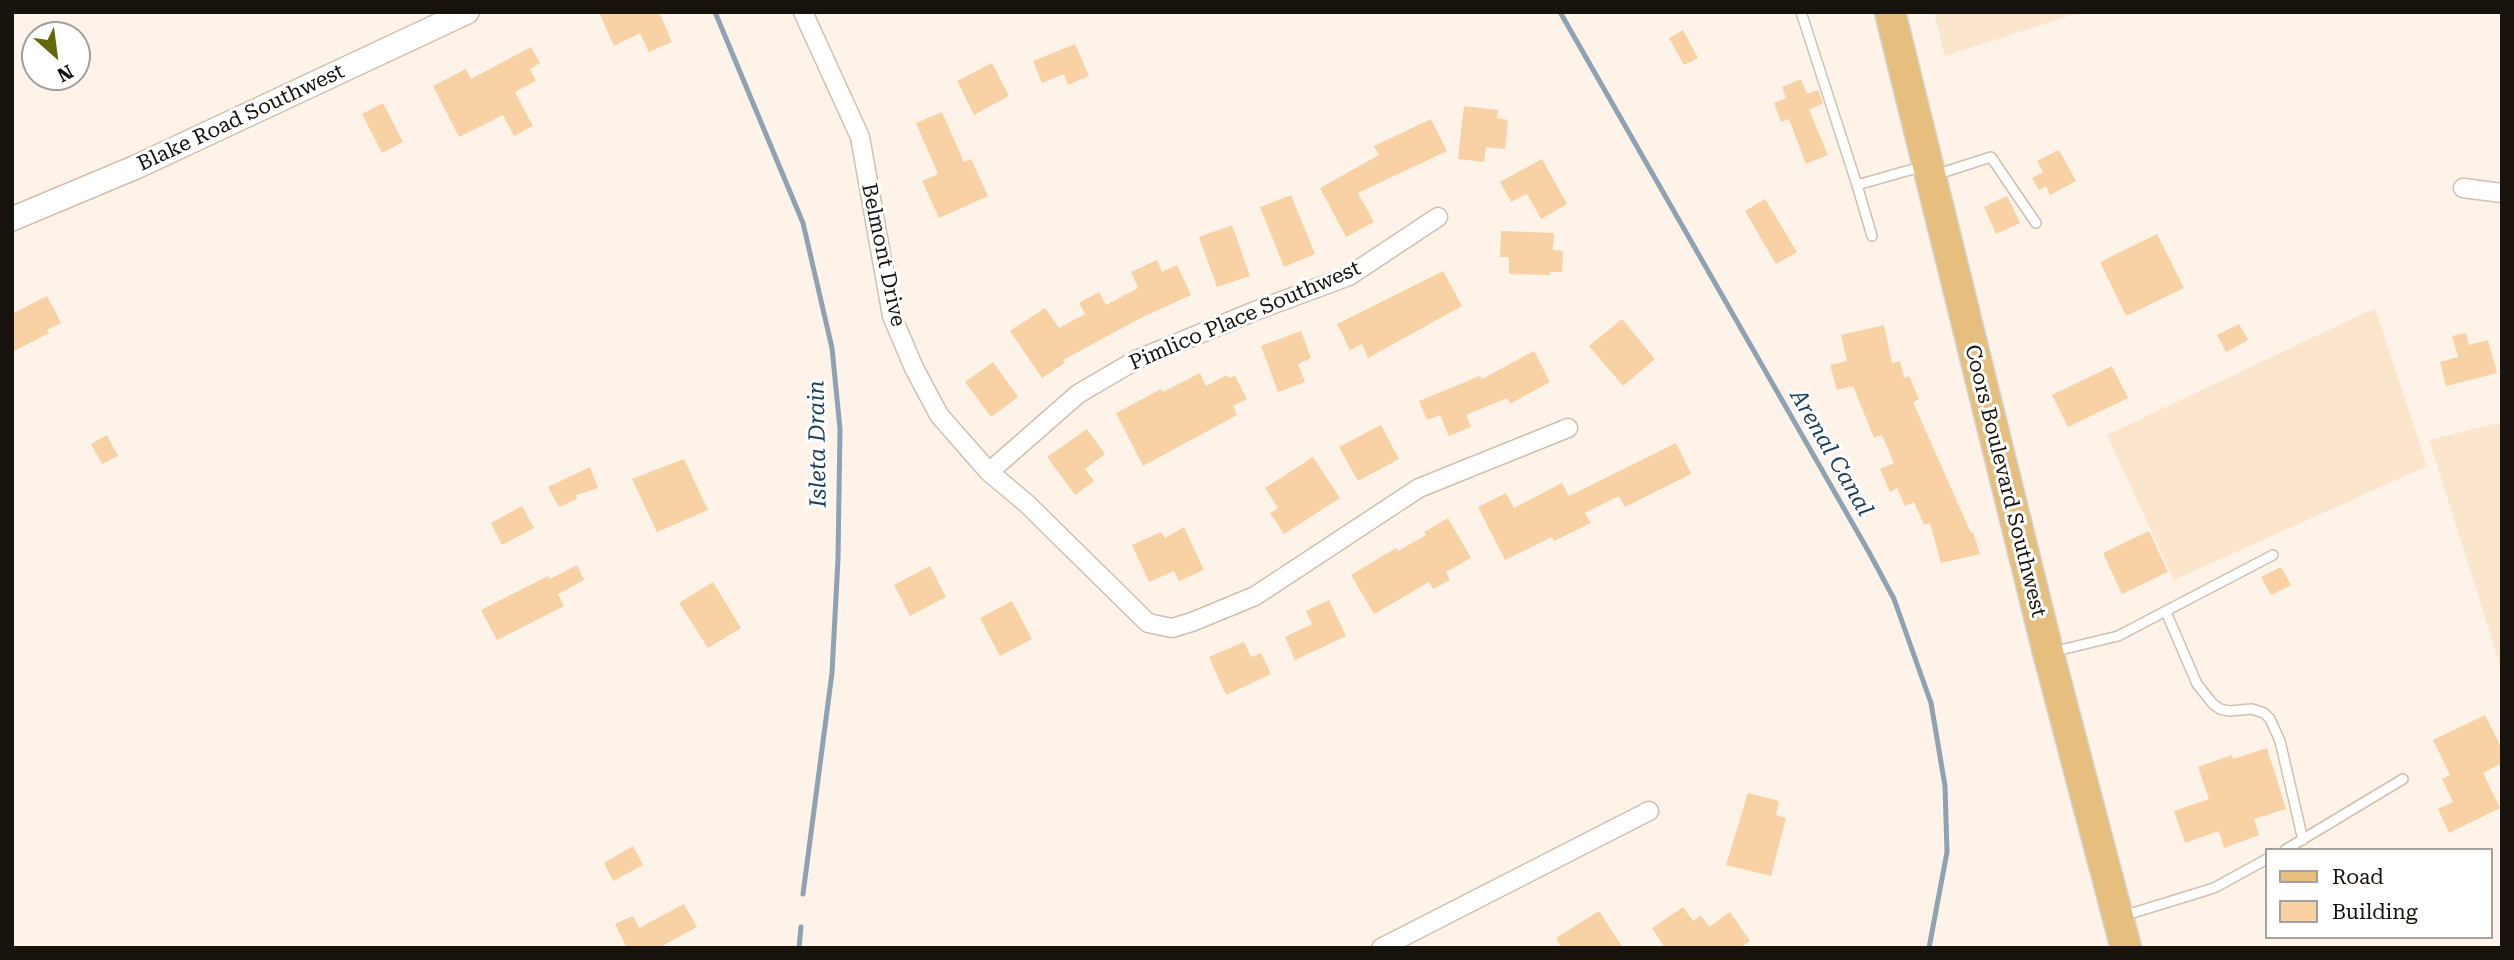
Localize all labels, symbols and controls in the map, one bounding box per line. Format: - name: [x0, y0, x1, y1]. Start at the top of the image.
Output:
- north arrow: [21, 21, 91, 91]
- street label: Blake Road Southwest: [134, 59, 348, 177]
- text: N: [53, 60, 77, 87]
- street label: Belmont Drive: [856, 181, 910, 329]
- street label: Pimlico Place Southwest: [1126, 256, 1364, 376]
- street label: Coors Boulevard Southwest: [1959, 342, 2051, 620]
- water label: Isleta Drain: [803, 380, 833, 508]
- water label: Arenal Canal: [1784, 385, 1878, 521]
- legend: [2266, 848, 2493, 939]
- text: Road: [2332, 865, 2384, 889]
- text: Building: [2332, 900, 2418, 924]

